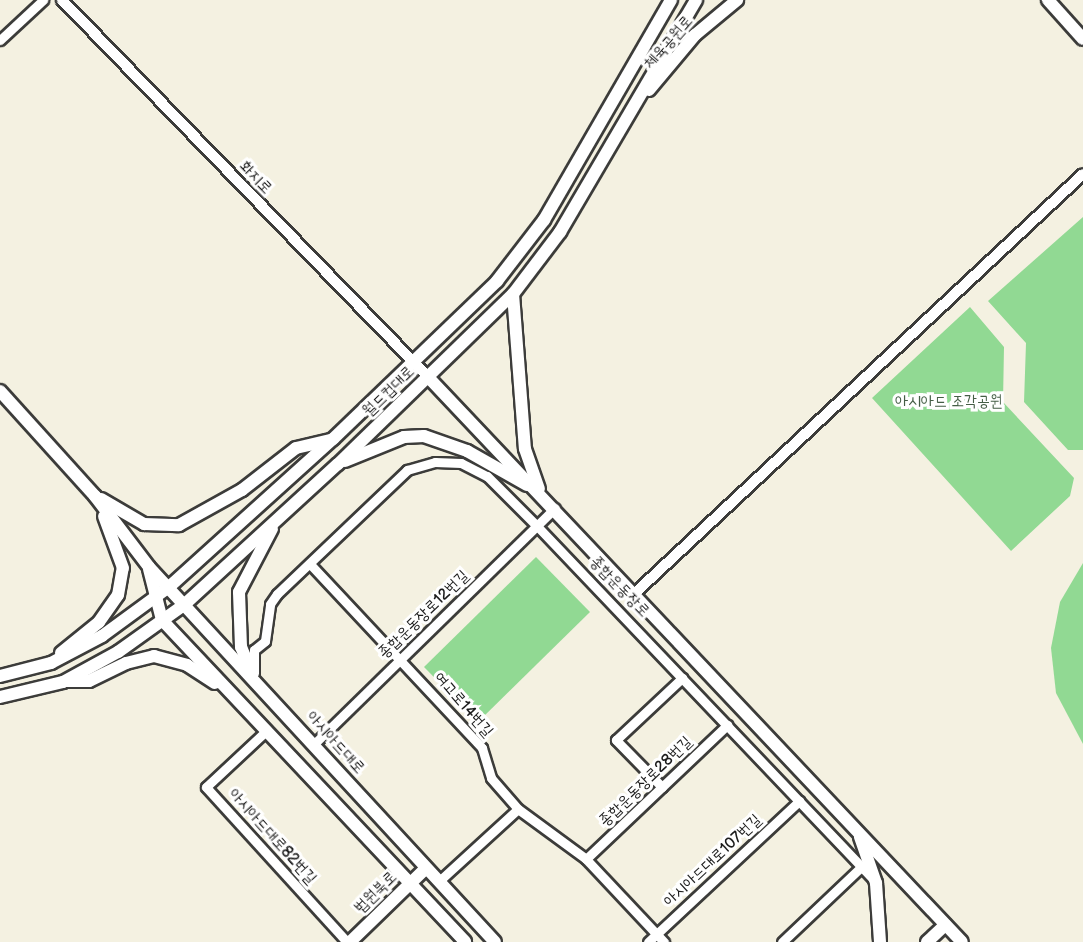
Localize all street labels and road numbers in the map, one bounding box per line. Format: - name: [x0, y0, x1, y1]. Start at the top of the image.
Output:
- street label: 체육공원로: [641, 12, 697, 74]
- street label: 화지로: [235, 157, 275, 199]
- street label: 월드컵대로: [359, 363, 419, 421]
- street label: 종합운동장로: [585, 553, 653, 621]
- street label: 종합운동장로12번길: [375, 567, 473, 663]
- street label: 여고로14번길: [429, 668, 497, 742]
- street label: 아시아드대로: [302, 708, 368, 778]
- street label: 종합운동장로28번길: [596, 733, 696, 831]
- street label: 아시아드대로82번길: [224, 785, 320, 889]
- street label: 아시아드대로107번길: [660, 811, 766, 911]
- street label: 법원북로: [351, 868, 401, 918]

